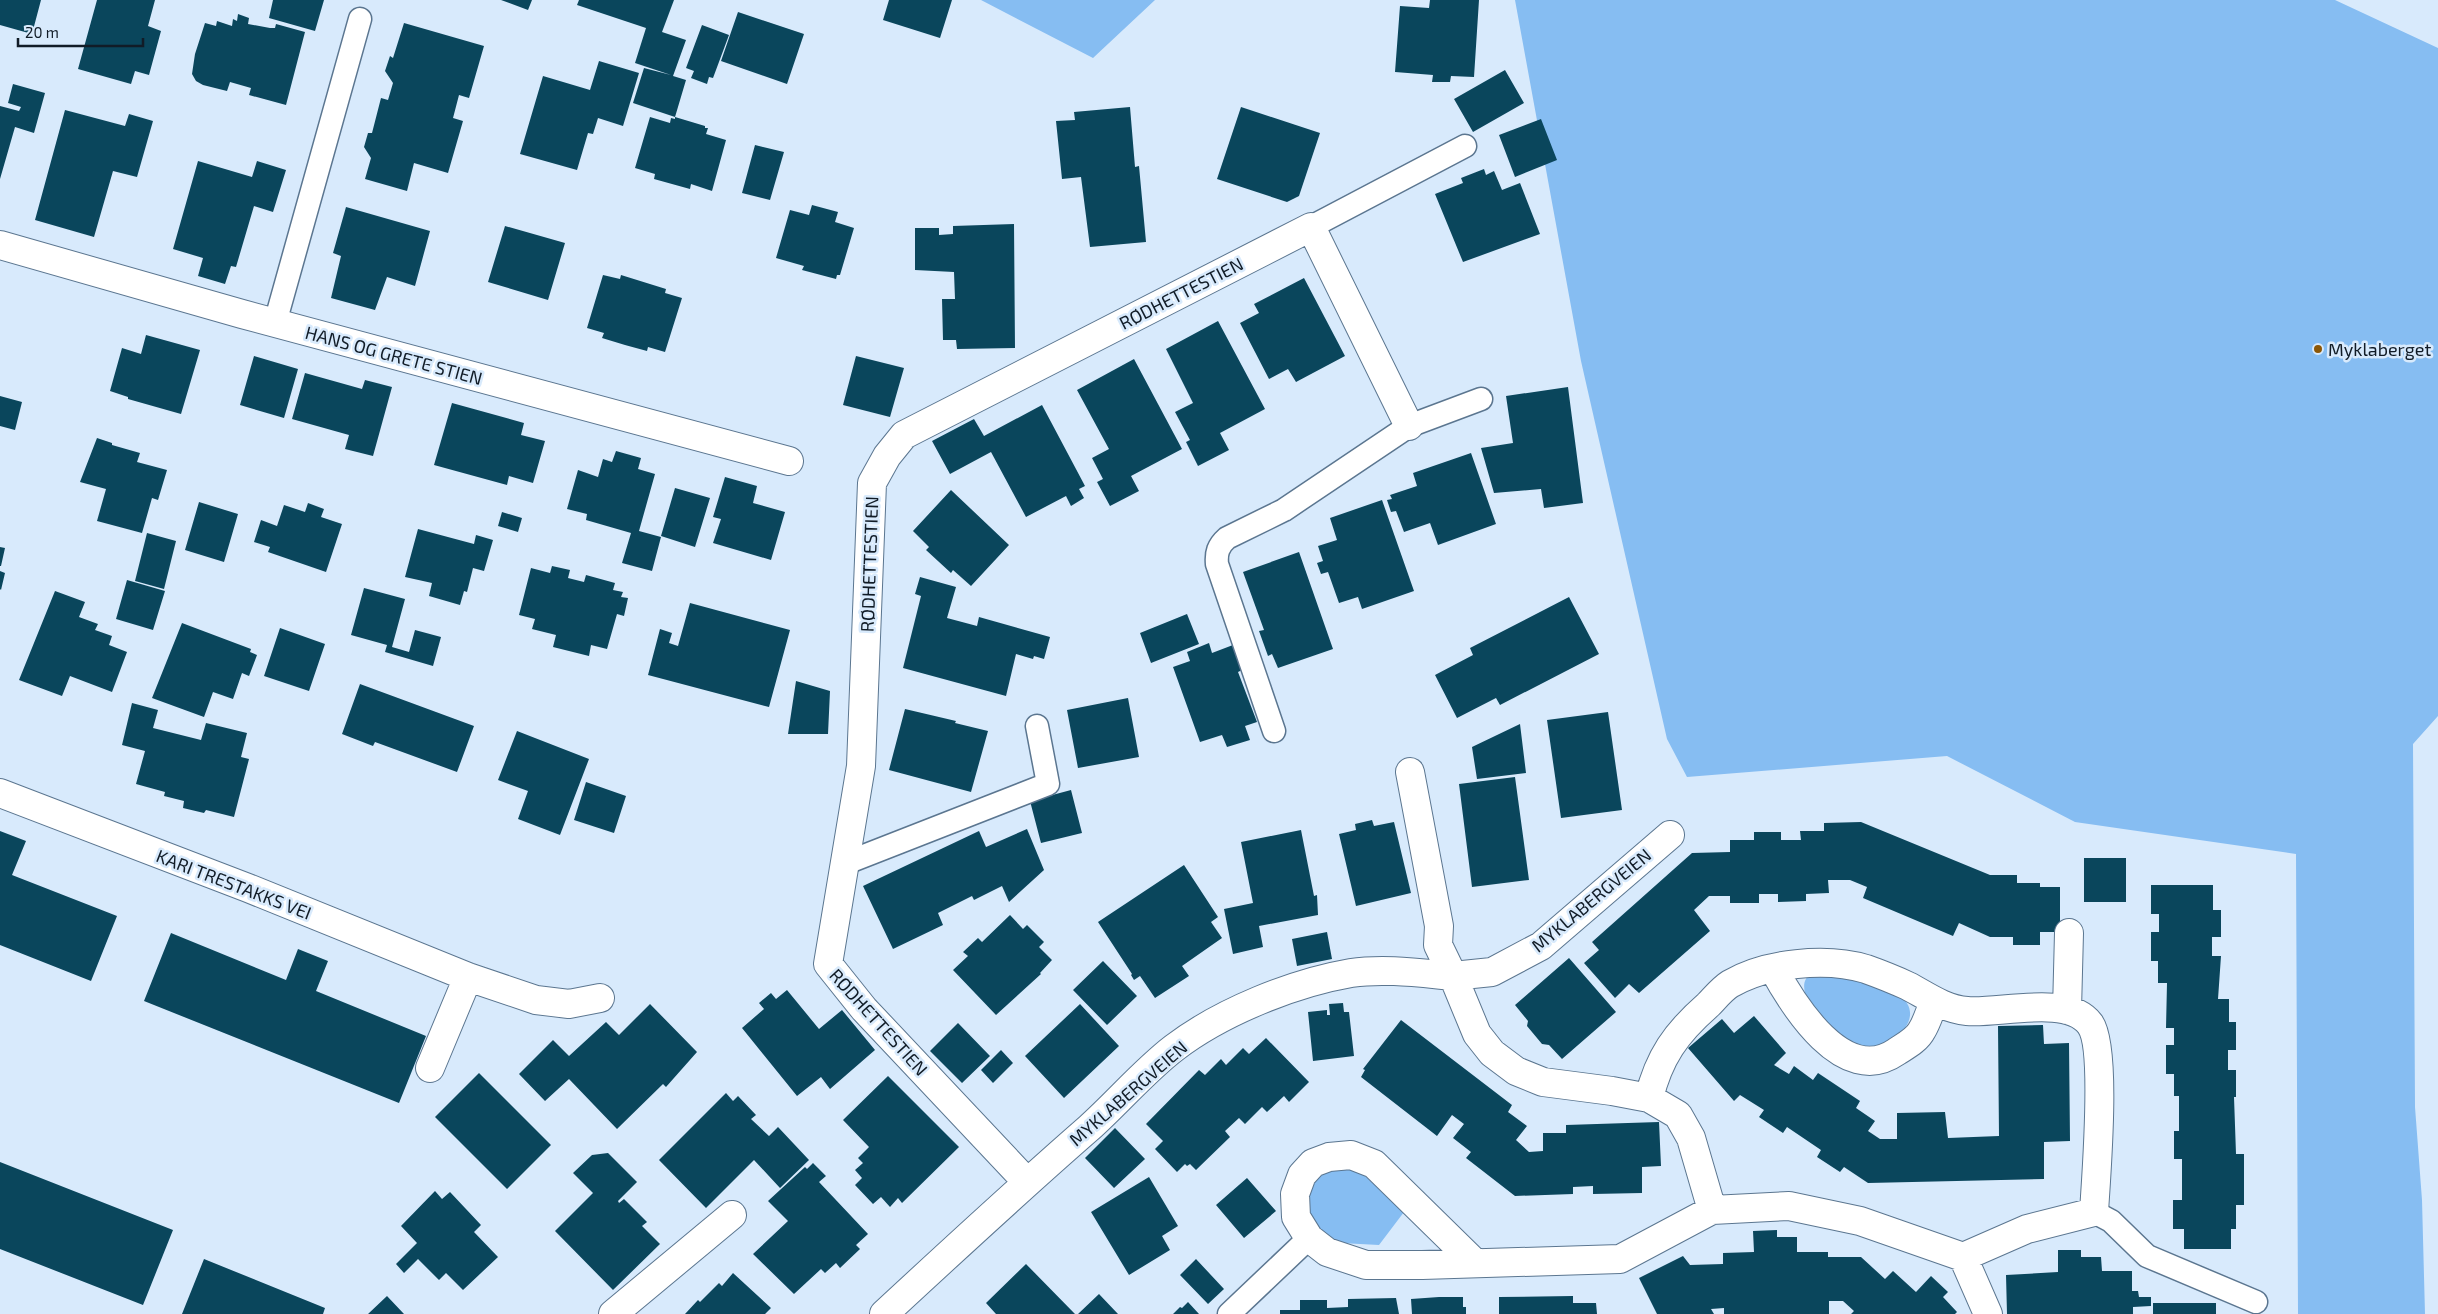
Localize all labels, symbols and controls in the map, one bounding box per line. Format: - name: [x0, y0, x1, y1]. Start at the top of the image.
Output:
- scale bar: [18, 15, 142, 47]
- text: 20 m: [25, 23, 59, 41]
- street label: RØDHETTESTIEN: [1115, 252, 1247, 334]
- street label: HANS OG GRETE STIEN: [303, 321, 485, 389]
- place label: Myklaberget: [2328, 338, 2431, 360]
- marker: Myklaberget: [2312, 343, 2324, 355]
- street label: RØDHETTESTIEN: [856, 496, 882, 632]
- street label: KARI TRESTAKKS VEI: [153, 844, 315, 924]
- street label: MYKLABERGVEIEN: [1527, 844, 1655, 956]
- street label: RØDHETTESTIEN: [825, 964, 933, 1080]
- street label: MYKLABERGVEIEN: [1064, 1036, 1192, 1150]

